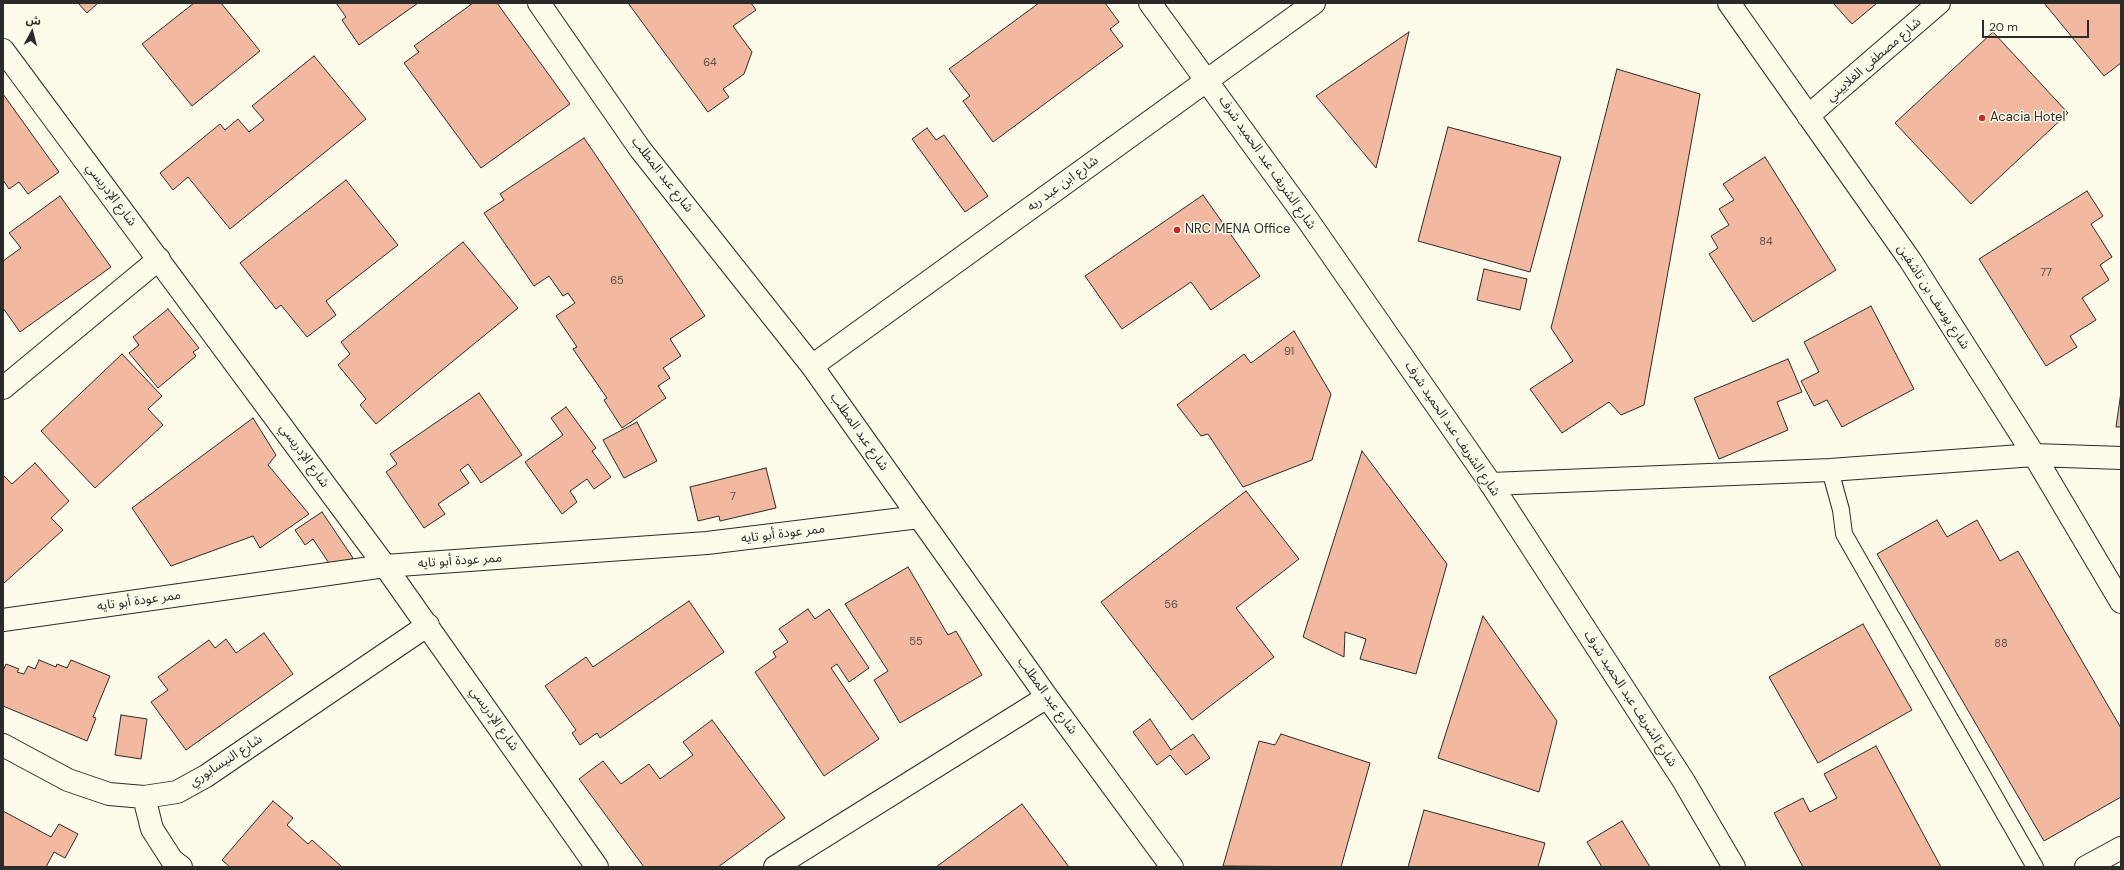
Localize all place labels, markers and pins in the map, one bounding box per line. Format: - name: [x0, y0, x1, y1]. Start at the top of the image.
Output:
- place label: Acacia Hotel: [1990, 110, 2065, 126]
- marker: Acacia Hotel: [1977, 113, 1987, 123]
- place label: NRC MENA Office: [1185, 222, 1290, 238]
- marker: NRC MENA Office: [1172, 225, 1182, 235]

